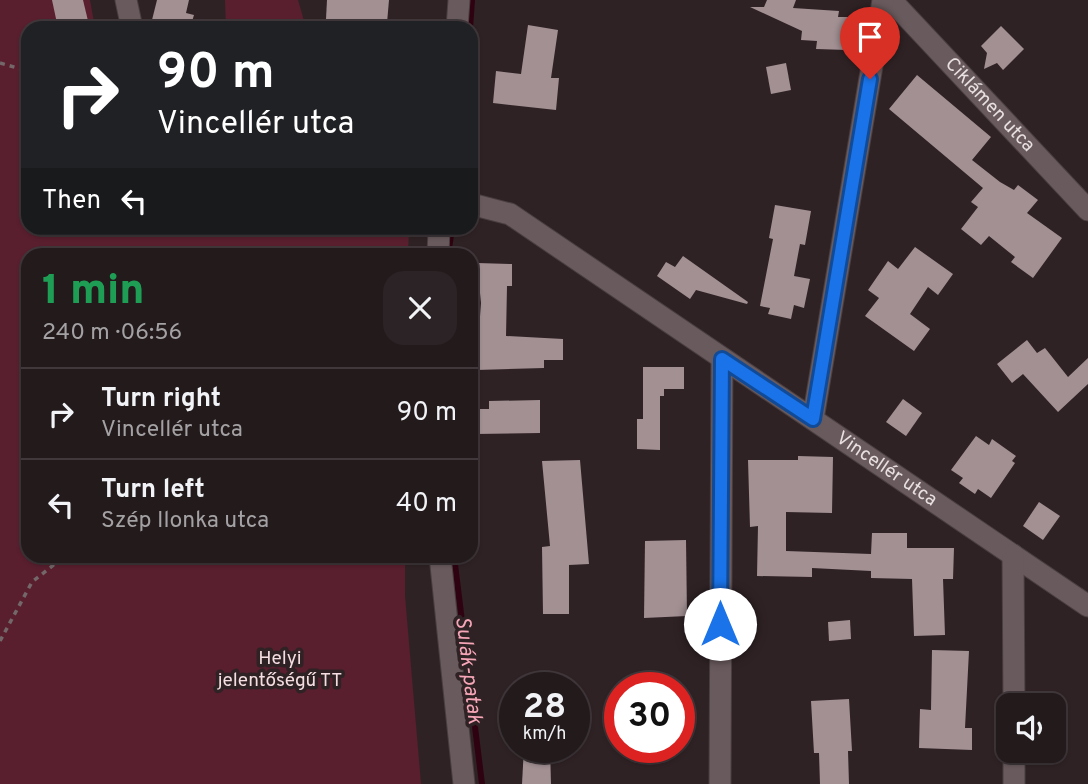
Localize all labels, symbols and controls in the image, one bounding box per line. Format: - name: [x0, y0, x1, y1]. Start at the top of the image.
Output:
- pin: [840, 7, 900, 79]
- icon: arrive: [851, 18, 889, 56]
- text: 90 m: [157, 44, 275, 106]
- icon: right: [42, 49, 133, 140]
- street label: Ciklámen utca: [939, 53, 1040, 157]
- text: Vincellér utca: [157, 105, 354, 145]
- icon: left: [115, 182, 153, 220]
- text: Then: [42, 185, 101, 218]
- text: 1 min: [42, 266, 145, 319]
- button: close: [383, 271, 457, 345]
- text: 240 m · 06:56: [42, 319, 182, 348]
- text: Turn right: [101, 383, 221, 416]
- icon: right: [42, 395, 80, 433]
- text: 90 m: [397, 397, 457, 430]
- text: Vincellér utca: [101, 416, 243, 445]
- street label: Vincellér utca: [831, 426, 942, 512]
- text: Turn left: [101, 474, 205, 507]
- icon: left: [42, 486, 80, 524]
- text: 40 m: [396, 488, 457, 521]
- text: Szép Ilonka utca: [101, 507, 269, 536]
- position arrow: [683, 587, 757, 661]
- water label: Sulák-patak: [448, 615, 488, 726]
- park label: Helyi jelentőségű TT: [217, 647, 342, 693]
- speed limit sign: 30: [604, 672, 695, 763]
- text: 28: [523, 686, 566, 730]
- map controls: [996, 693, 1066, 763]
- button: sound: [996, 693, 1066, 763]
- text: km/h: [523, 723, 566, 746]

